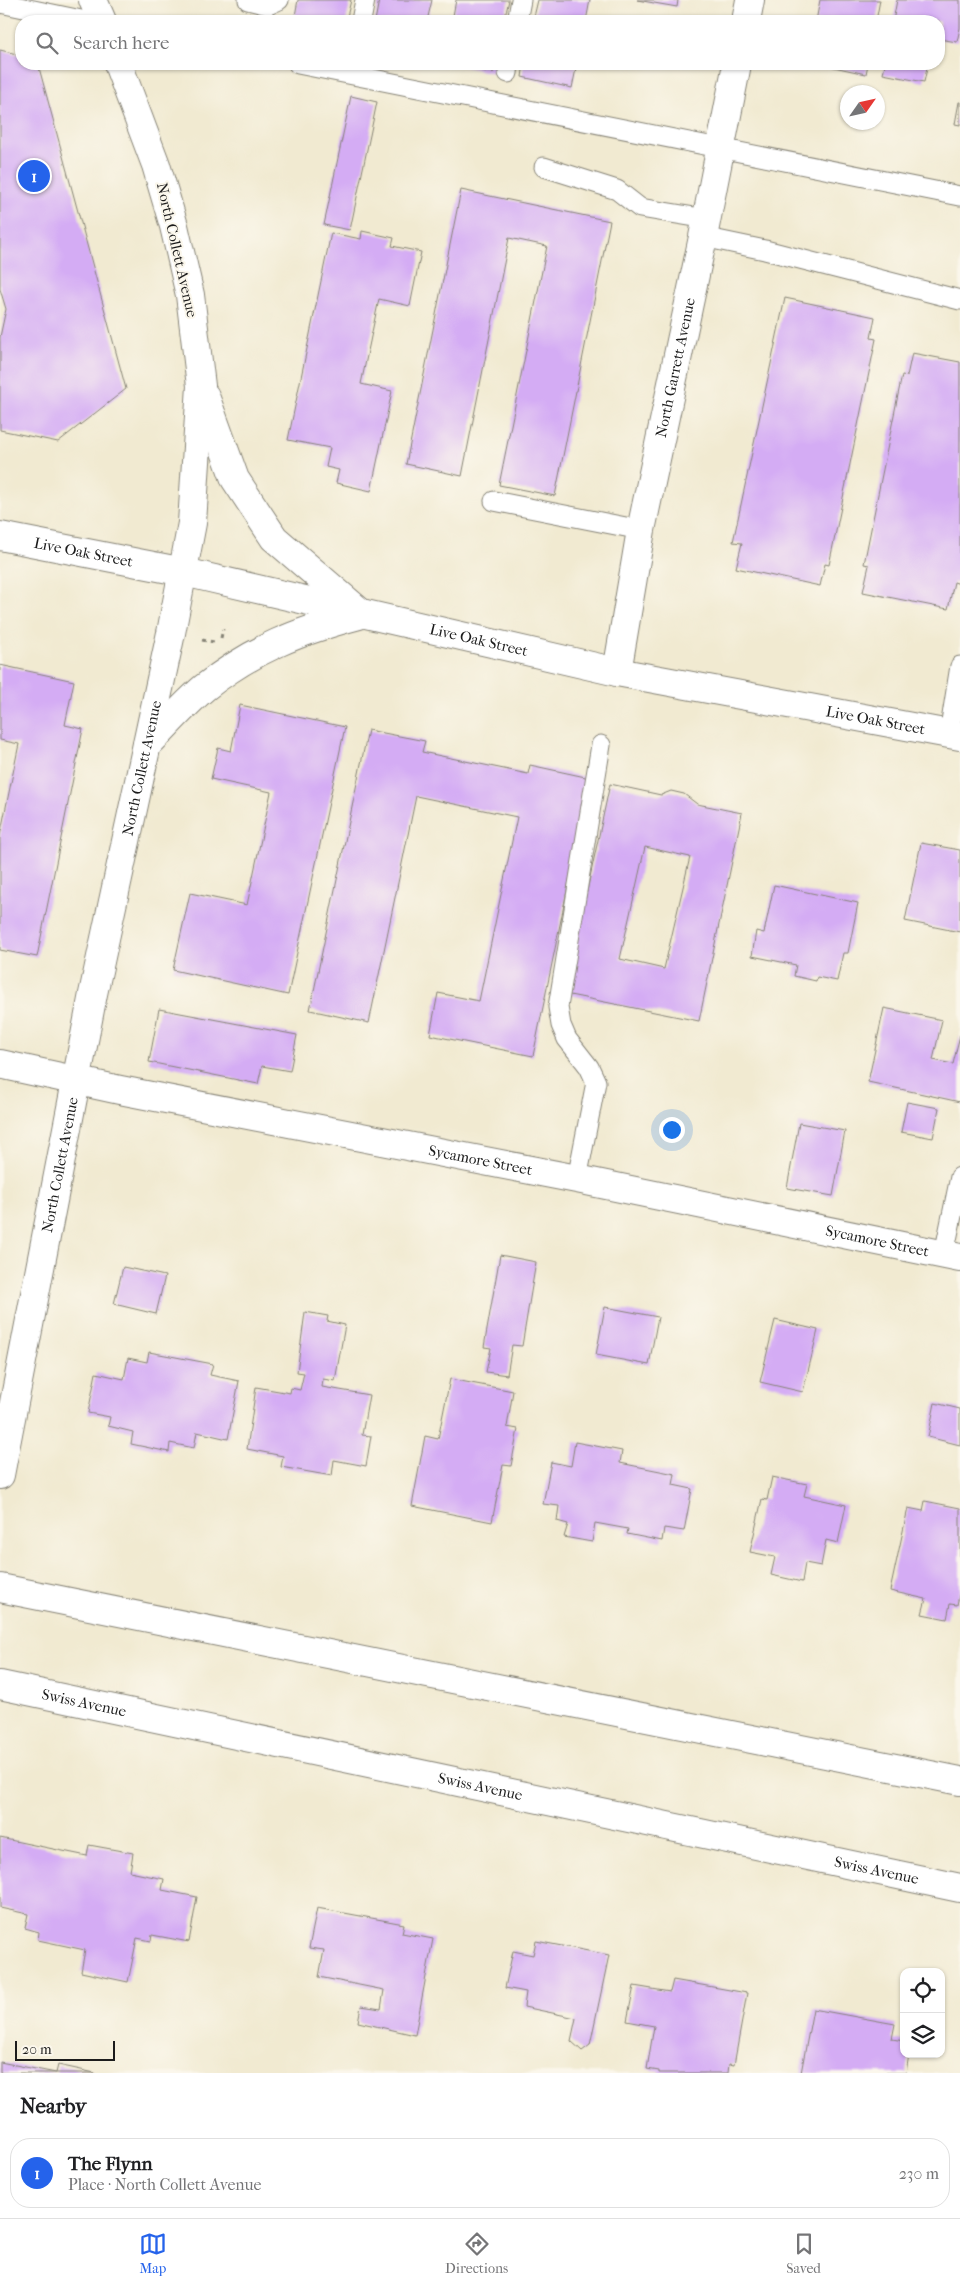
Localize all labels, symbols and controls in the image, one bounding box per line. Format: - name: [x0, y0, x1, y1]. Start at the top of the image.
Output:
- search box: [15, 15, 945, 70]
- icon: search: [33, 29, 61, 57]
- text: Search here: [73, 32, 169, 54]
- north arrow: [840, 85, 885, 130]
- pin: 1: [18, 157, 50, 195]
- street label: North Collett Avenue: [153, 181, 201, 320]
- street label: North Garrett Avenue: [652, 296, 699, 439]
- street label: Live Oak Street: [32, 534, 135, 571]
- street label: Live Oak Street: [428, 620, 530, 660]
- street label: North Collett Avenue: [118, 698, 165, 837]
- street label: Live Oak Street: [825, 702, 927, 738]
- street label: North Collett Avenue: [38, 1095, 82, 1234]
- your location: [659, 1117, 685, 1143]
- street label: Sycamore Street: [427, 1141, 534, 1179]
- street label: Sycamore Street: [824, 1221, 931, 1261]
- street label: Swiss Avenue: [40, 1685, 129, 1721]
- street label: Swiss Avenue: [437, 1769, 525, 1804]
- street label: Swiss Avenue: [833, 1853, 921, 1888]
- map controls: [900, 1968, 945, 2058]
- button: locate: [900, 1968, 945, 2013]
- button: layers: [900, 2013, 945, 2058]
- scale bar: [15, 2038, 115, 2061]
- text: 20 m: [22, 2041, 52, 2058]
- text: Nearby: [20, 2094, 86, 2118]
- text: The Flynn: [68, 2153, 153, 2175]
- text: 1: [34, 2164, 40, 2183]
- text: 230 m: [899, 2164, 939, 2183]
- text: Place · North Collett Avenue: [68, 2175, 261, 2194]
- tab: Map: [139, 2230, 167, 2277]
- tab: Directions: [445, 2230, 508, 2277]
- tab: Saved: [786, 2230, 821, 2277]

